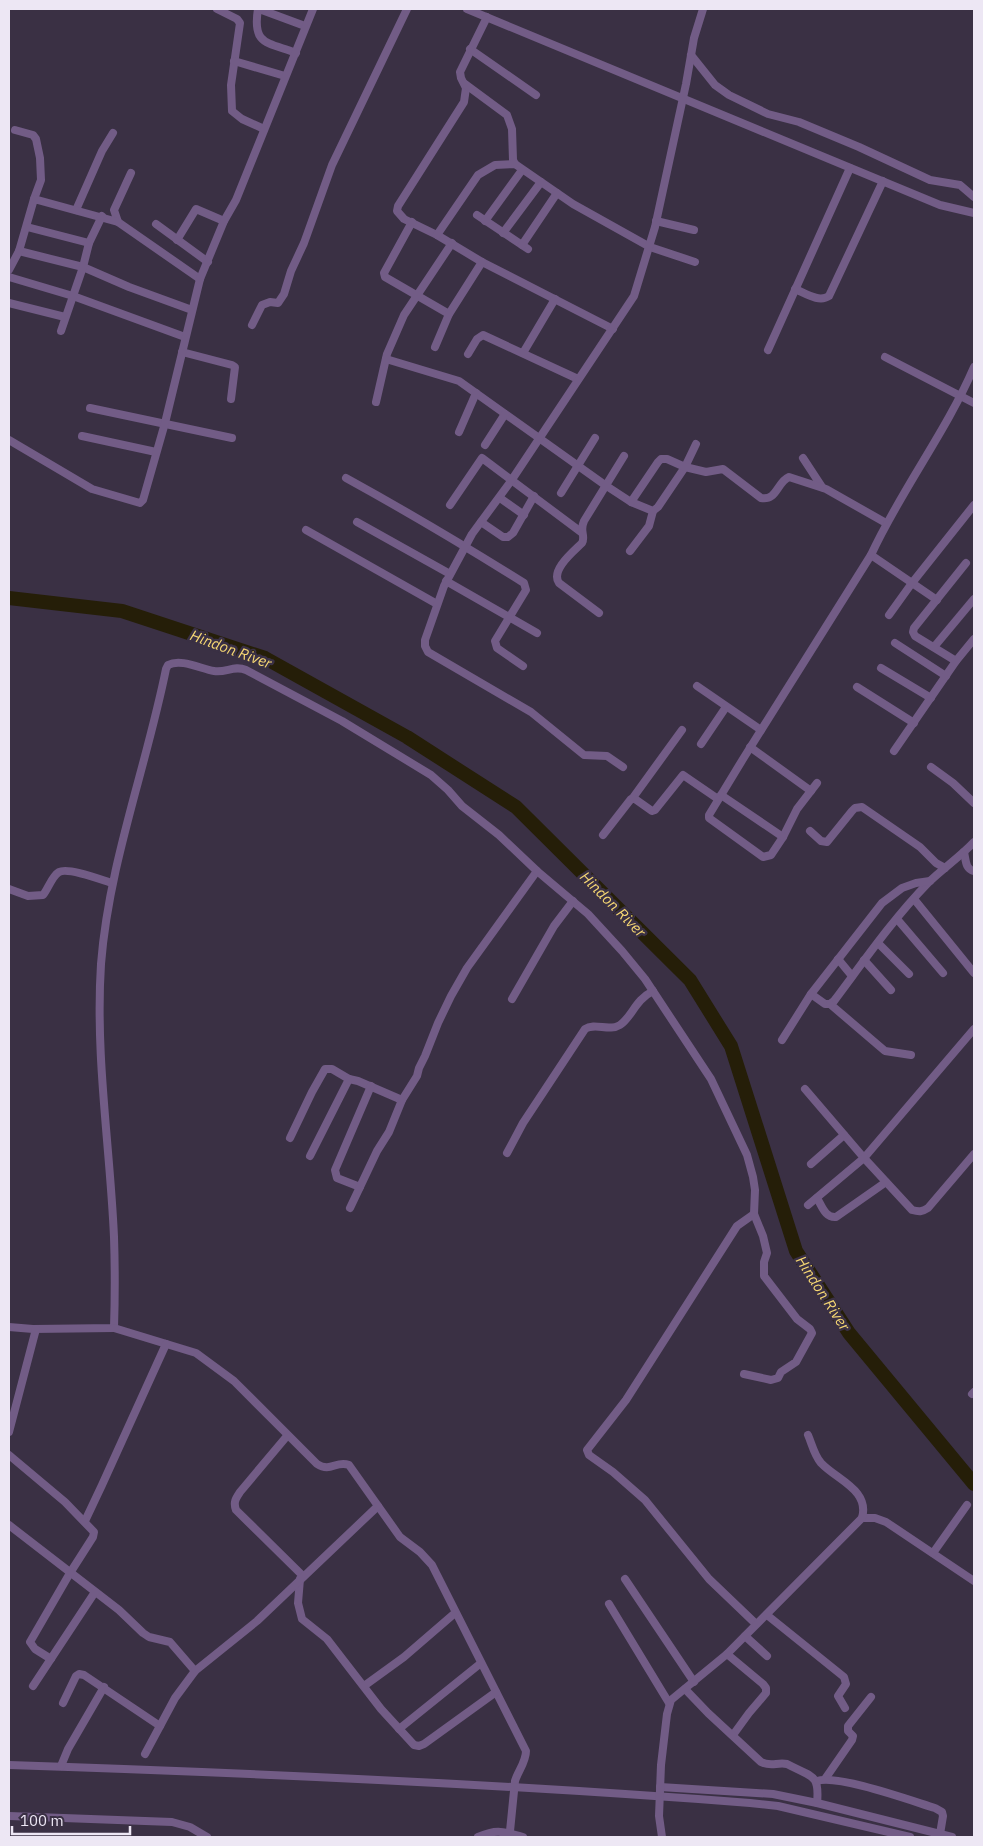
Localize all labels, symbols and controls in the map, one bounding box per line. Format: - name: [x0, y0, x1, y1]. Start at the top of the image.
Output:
- water label: Hindon River: [188, 625, 275, 673]
- water label: Hindon River: [576, 867, 650, 941]
- water label: Hindon River: [792, 1252, 854, 1334]
- scale bar: [12, 1804, 130, 1836]
- text: 100 m: [20, 1811, 64, 1830]

